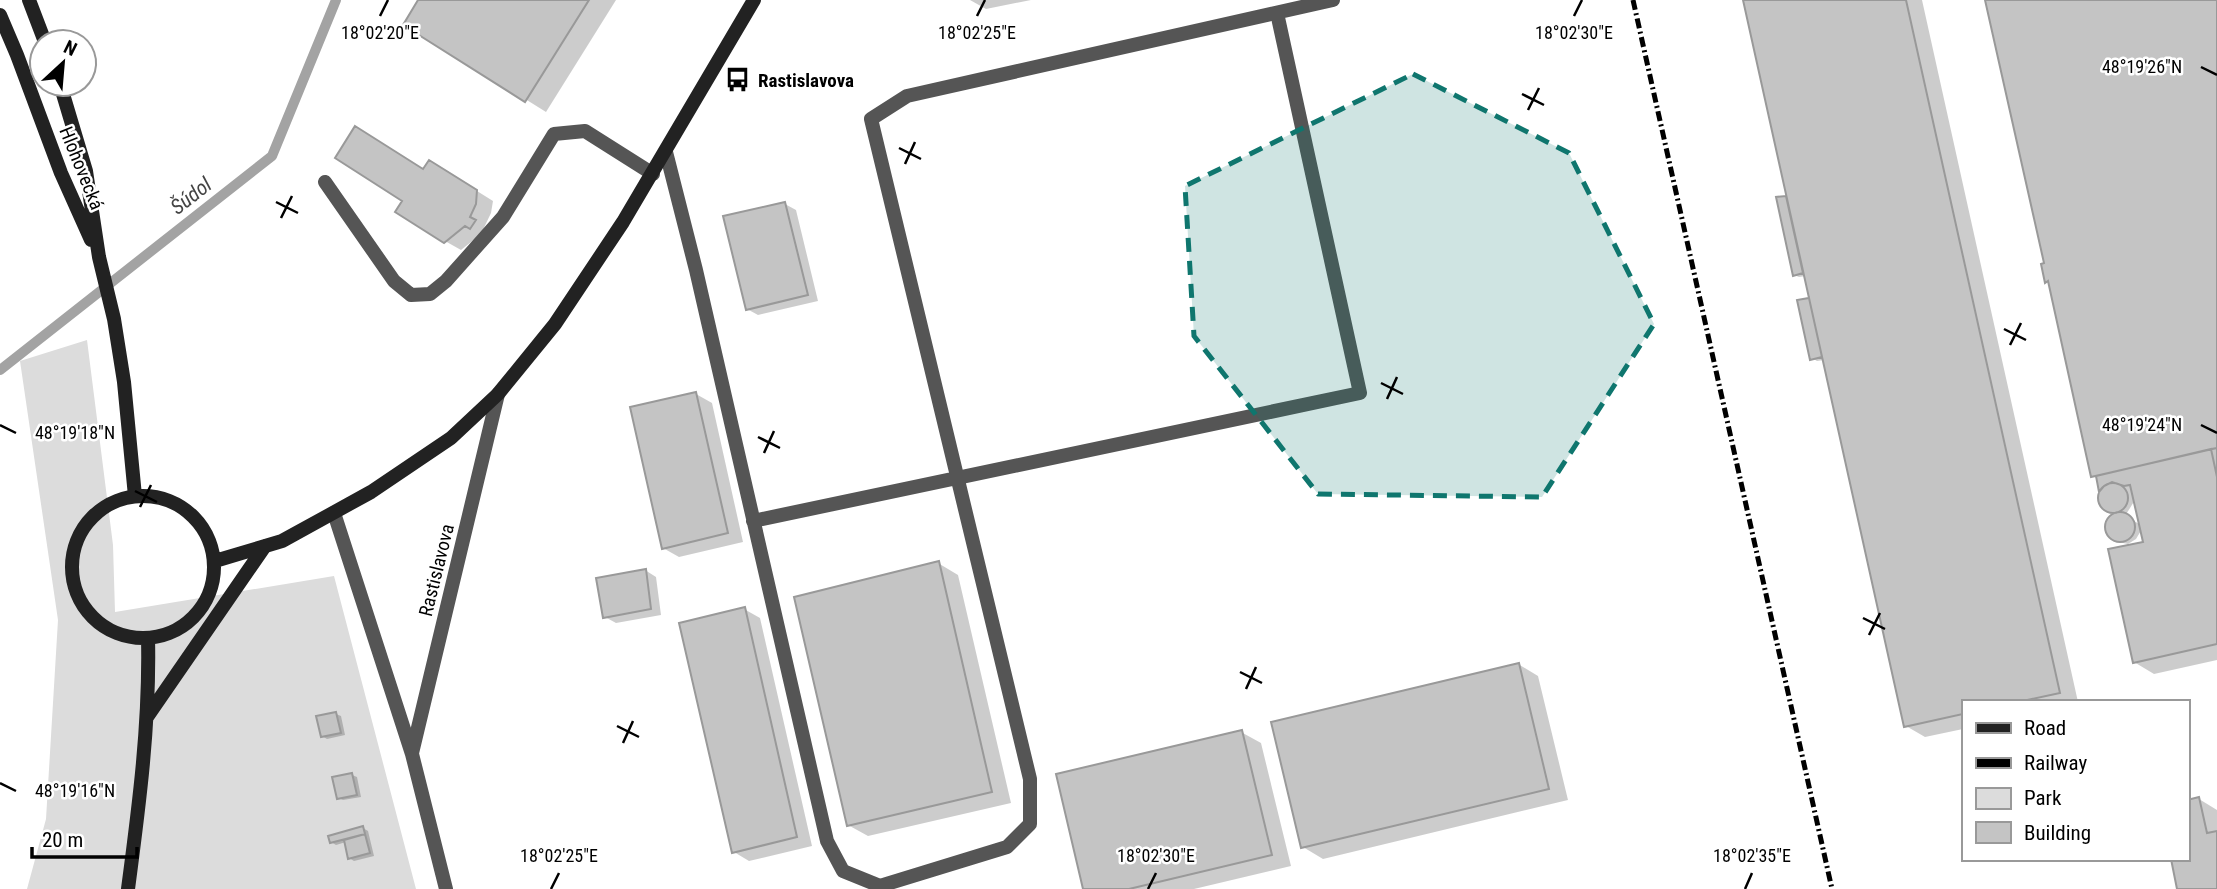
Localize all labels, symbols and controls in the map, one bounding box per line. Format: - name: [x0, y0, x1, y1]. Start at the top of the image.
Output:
- text: 18°02'20"E: [341, 22, 419, 43]
- text: 18°02'25"E: [938, 22, 1016, 43]
- text: 18°02'30"E: [1535, 22, 1613, 43]
- north arrow: [28, 28, 98, 98]
- text: N: [60, 35, 81, 61]
- text: 48°19'26"N: [2102, 56, 2182, 77]
- bus stop icon: Rastislavova: [724, 66, 752, 94]
- place label: Rastislavova: [758, 69, 854, 92]
- street label: Hlohovecká: [54, 123, 109, 213]
- water label: Šúdol: [166, 172, 217, 219]
- text: 48°19'24"N: [2102, 414, 2182, 435]
- text: 48°19'18"N: [35, 422, 115, 443]
- street label: Rastislavova: [414, 522, 459, 619]
- legend: [1962, 700, 2189, 861]
- text: Road: [2024, 716, 2066, 740]
- text: Railway: [2024, 751, 2087, 775]
- text: 48°19'16"N: [35, 780, 115, 801]
- text: Park: [2024, 786, 2062, 810]
- scale bar: [32, 816, 136, 860]
- text: Building: [2024, 821, 2091, 845]
- text: 20 m: [42, 828, 83, 852]
- text: 18°02'25"E: [520, 845, 598, 866]
- text: 18°02'30"E: [1117, 845, 1195, 866]
- text: 18°02'35"E: [1713, 845, 1791, 866]

